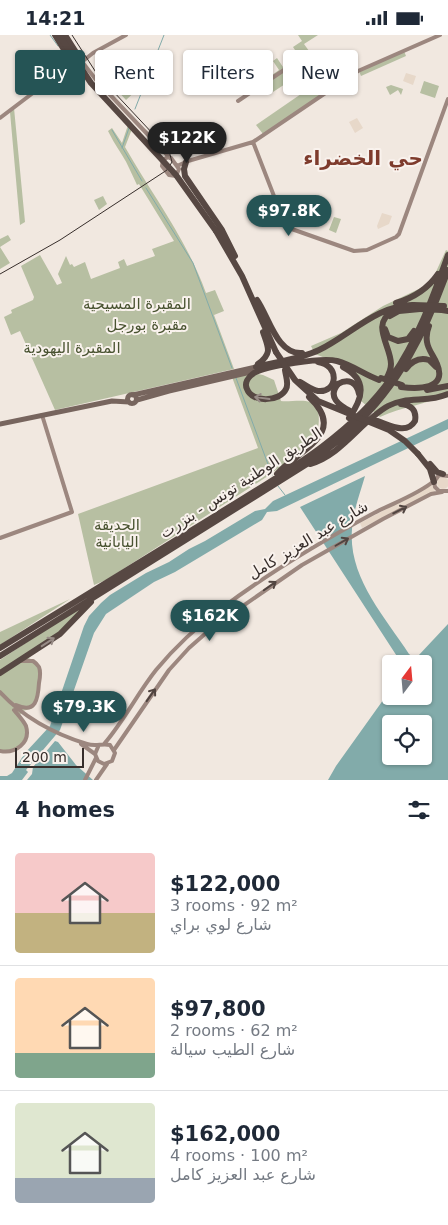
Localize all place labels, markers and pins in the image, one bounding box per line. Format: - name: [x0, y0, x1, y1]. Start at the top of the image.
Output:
- pin: $122K: [152, 121, 222, 164]
- pin: $97.8K: [248, 195, 330, 237]
- pin: $162K: [175, 599, 245, 642]
- pin: $79.3K: [43, 691, 125, 733]

